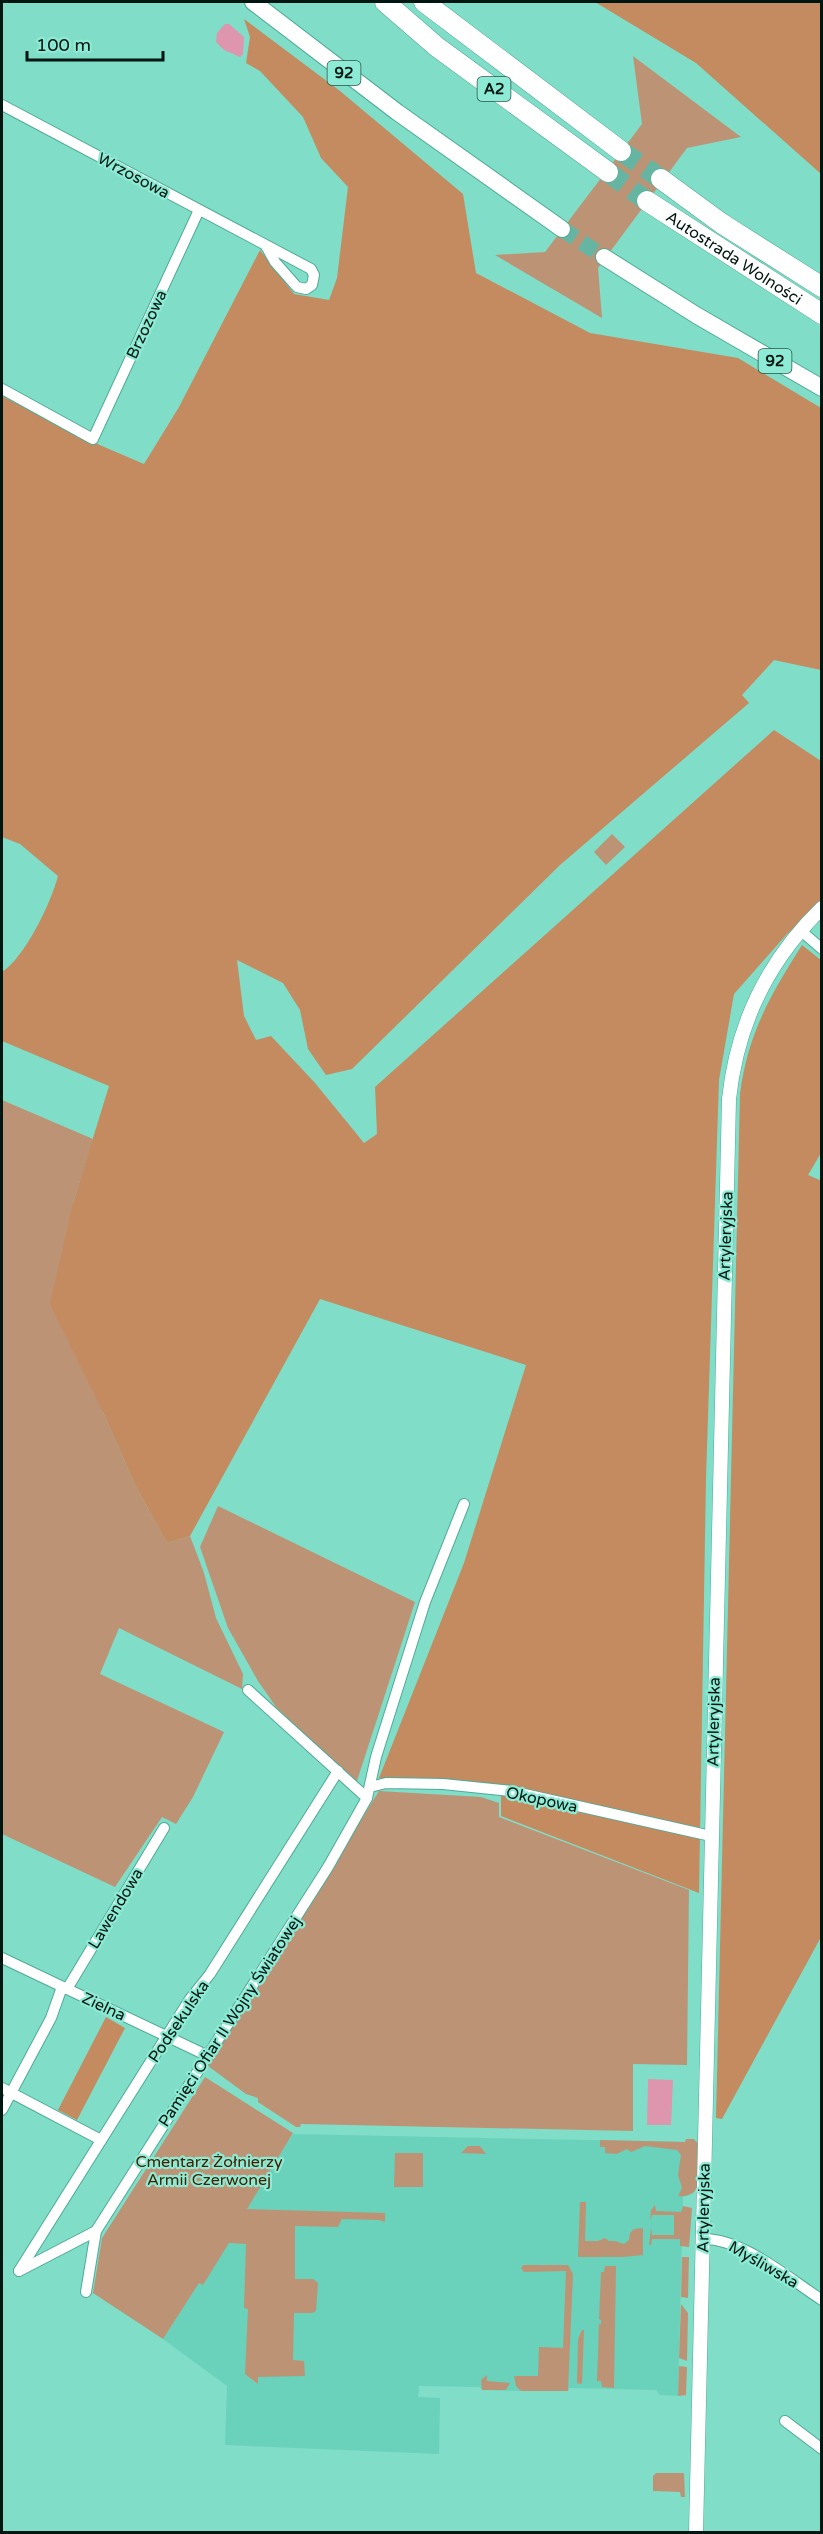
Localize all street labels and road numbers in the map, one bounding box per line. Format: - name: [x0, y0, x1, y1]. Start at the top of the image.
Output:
- road number: 92: [328, 61, 360, 85]
- road number: A2: [478, 77, 510, 101]
- street label: Wrzosowa: [94, 149, 173, 203]
- street label: Autostrada Wolności: [662, 207, 806, 310]
- street label: Brzozowa: [122, 287, 172, 362]
- road number: 92: [758, 349, 792, 373]
- street label: Artyleryjska: [714, 1191, 738, 1281]
- street label: Artyleryjska: [703, 1677, 725, 1767]
- street label: Okopowa: [504, 1783, 579, 1817]
- street label: Lawendowa: [84, 1864, 148, 1953]
- street label: Pamięci Ofiar II Wojny Światowej: [154, 1912, 306, 2131]
- street label: Podsekulska: [144, 1977, 214, 2066]
- street label: Zielna: [79, 1988, 129, 2026]
- street label: Artyleryjska: [693, 2163, 715, 2253]
- street label: Myśliwska: [725, 2237, 802, 2293]

